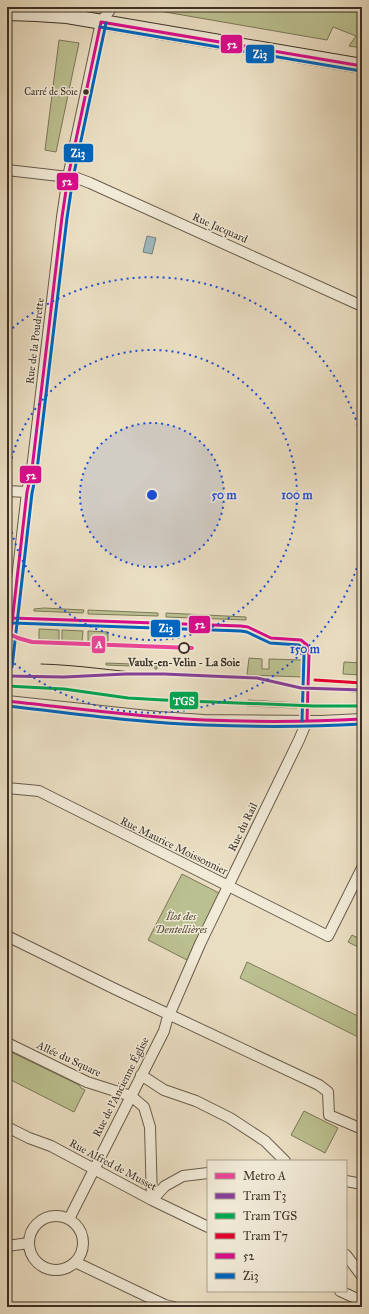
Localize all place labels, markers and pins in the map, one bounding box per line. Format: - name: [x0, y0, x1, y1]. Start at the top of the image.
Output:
- place label: Carré de Soie: [24, 86, 78, 98]
- marker: Carré de Soie: [81, 87, 91, 97]
- centre of rings: [145, 488, 159, 502]
- marker: Vaulx-en-Velin - La Soie: [178, 642, 190, 654]
- place label: Vaulx-en-Velin - La Soie: [127, 656, 240, 669]

